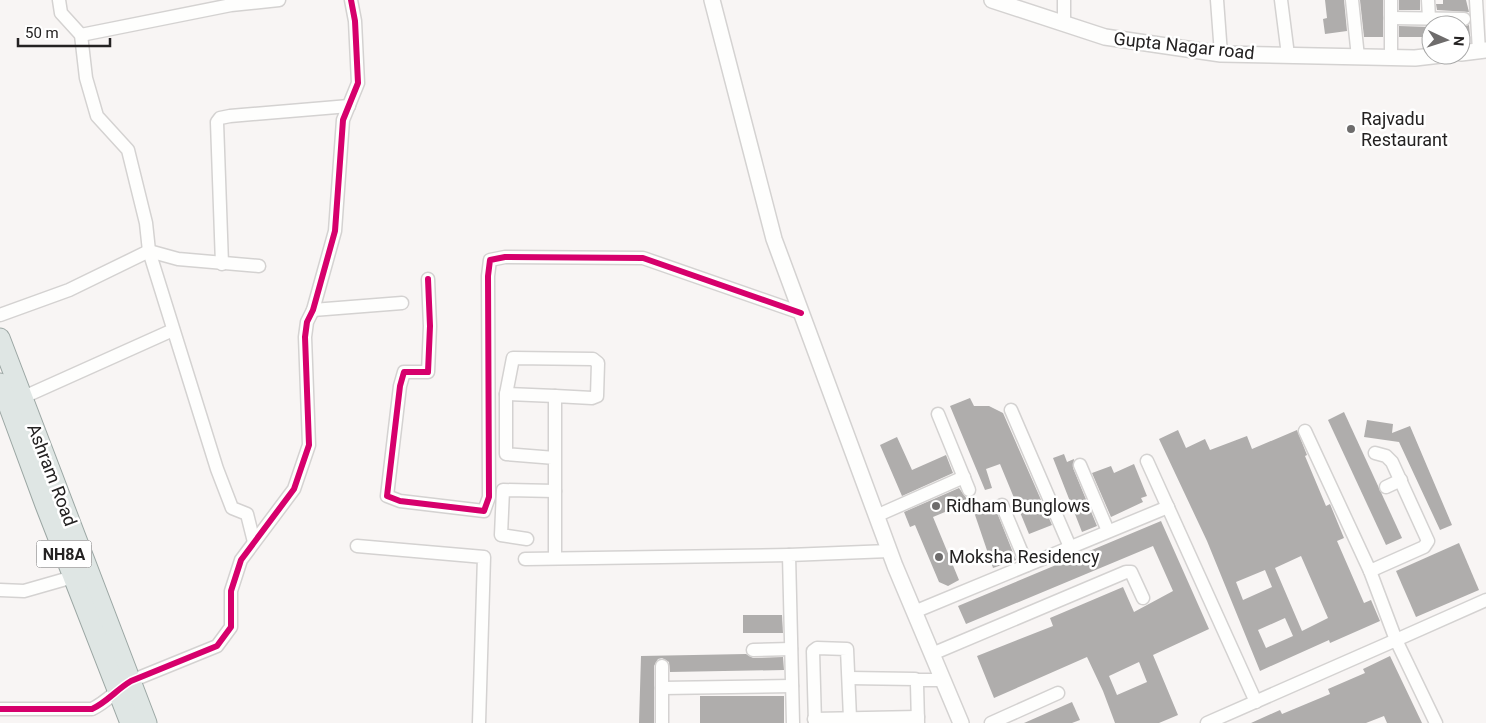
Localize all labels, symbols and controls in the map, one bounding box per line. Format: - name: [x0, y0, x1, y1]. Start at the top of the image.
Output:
- scale bar: [18, 15, 110, 47]
- north arrow: [1421, 15, 1471, 65]
- text: 50 m: [25, 24, 59, 42]
- street label: Gupta Nagar road: [1113, 28, 1256, 63]
- text: N: [1451, 35, 1467, 46]
- place label: Rajvadu Restaurant: [1361, 108, 1448, 150]
- marker: Rajvadu Restaurant: [1345, 123, 1357, 135]
- street label: Ashram Road: [23, 421, 82, 529]
- place label: Ridham Bunglows: [946, 495, 1090, 516]
- marker: Ridham Bunglows: [930, 500, 942, 512]
- road number: NH8A: [36, 540, 92, 568]
- place label: Moksha Residency: [949, 546, 1100, 567]
- marker: Moksha Residency: [933, 551, 945, 563]

